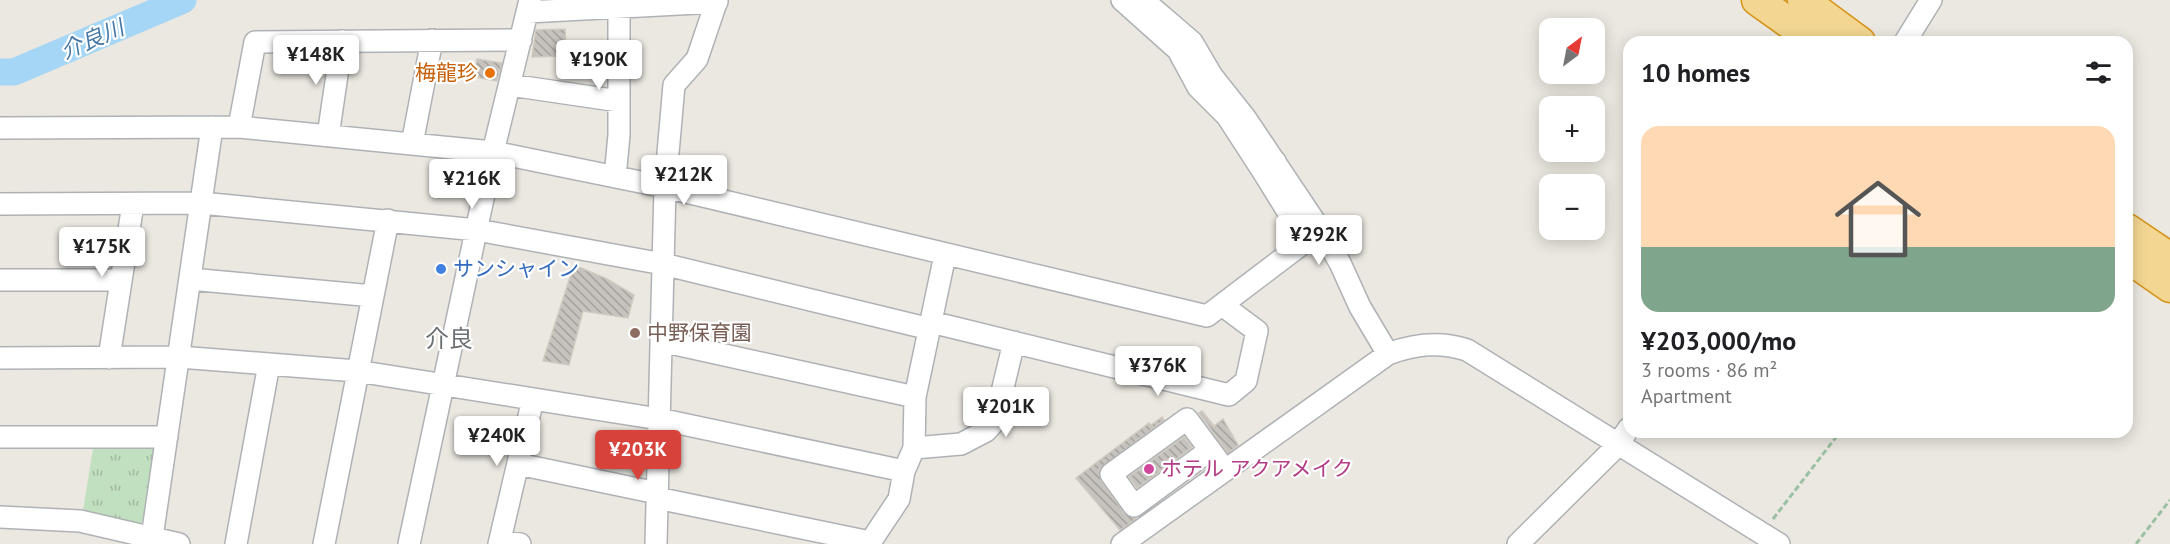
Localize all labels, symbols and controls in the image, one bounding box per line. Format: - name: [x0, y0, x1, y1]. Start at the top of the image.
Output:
- water label: 介良川: [56, 12, 130, 65]
- north arrow: [1539, 18, 1605, 84]
- map controls: [1539, 18, 1605, 240]
- pin: ¥148K: [274, 35, 358, 86]
- pin: ¥190K: [557, 40, 641, 91]
- text: ¥148K: [287, 41, 345, 67]
- text: ¥190K: [570, 46, 628, 72]
- text: 10 homes: [1641, 56, 1750, 89]
- icon: filters: [2082, 56, 2115, 89]
- place label: 梅龍珍: [415, 59, 478, 86]
- marker: 梅龍珍: [483, 66, 497, 80]
- button: +: [1539, 96, 1605, 162]
- pin: ¥212K: [642, 155, 726, 206]
- pin: ¥216K: [430, 159, 514, 210]
- text: ¥212K: [655, 161, 713, 187]
- text: ¥216K: [443, 165, 501, 191]
- icon: home: [1824, 165, 1932, 273]
- button: −: [1539, 174, 1605, 240]
- pin: ¥292K: [1277, 215, 1361, 266]
- text: ¥292K: [1290, 221, 1348, 247]
- pin: ¥175K: [60, 227, 144, 278]
- text: ¥175K: [73, 233, 131, 259]
- place label: サンシャイン: [453, 255, 579, 282]
- marker: サンシャイン: [434, 262, 448, 276]
- place label: 中野保育園: [647, 319, 752, 346]
- district label: 介良: [425, 323, 473, 354]
- text: ¥203,000/mo: [1641, 324, 1796, 357]
- marker: 中野保育園: [628, 326, 642, 340]
- pin: ¥376K: [1116, 346, 1200, 397]
- text: ¥376K: [1129, 352, 1187, 378]
- text: 3 rooms · 86 m²: [1641, 357, 1777, 383]
- text: Apartment: [1641, 383, 1732, 409]
- pin: ¥201K: [964, 387, 1048, 438]
- text: ¥201K: [977, 393, 1035, 419]
- pin: ¥240K: [455, 416, 539, 467]
- text: ¥240K: [468, 422, 526, 448]
- pin: ¥203K: [596, 430, 680, 481]
- text: ¥203K: [609, 436, 667, 462]
- place label: ホテル アクアメイク: [1161, 455, 1353, 482]
- marker: ホテル アクアメイク: [1142, 462, 1156, 476]

